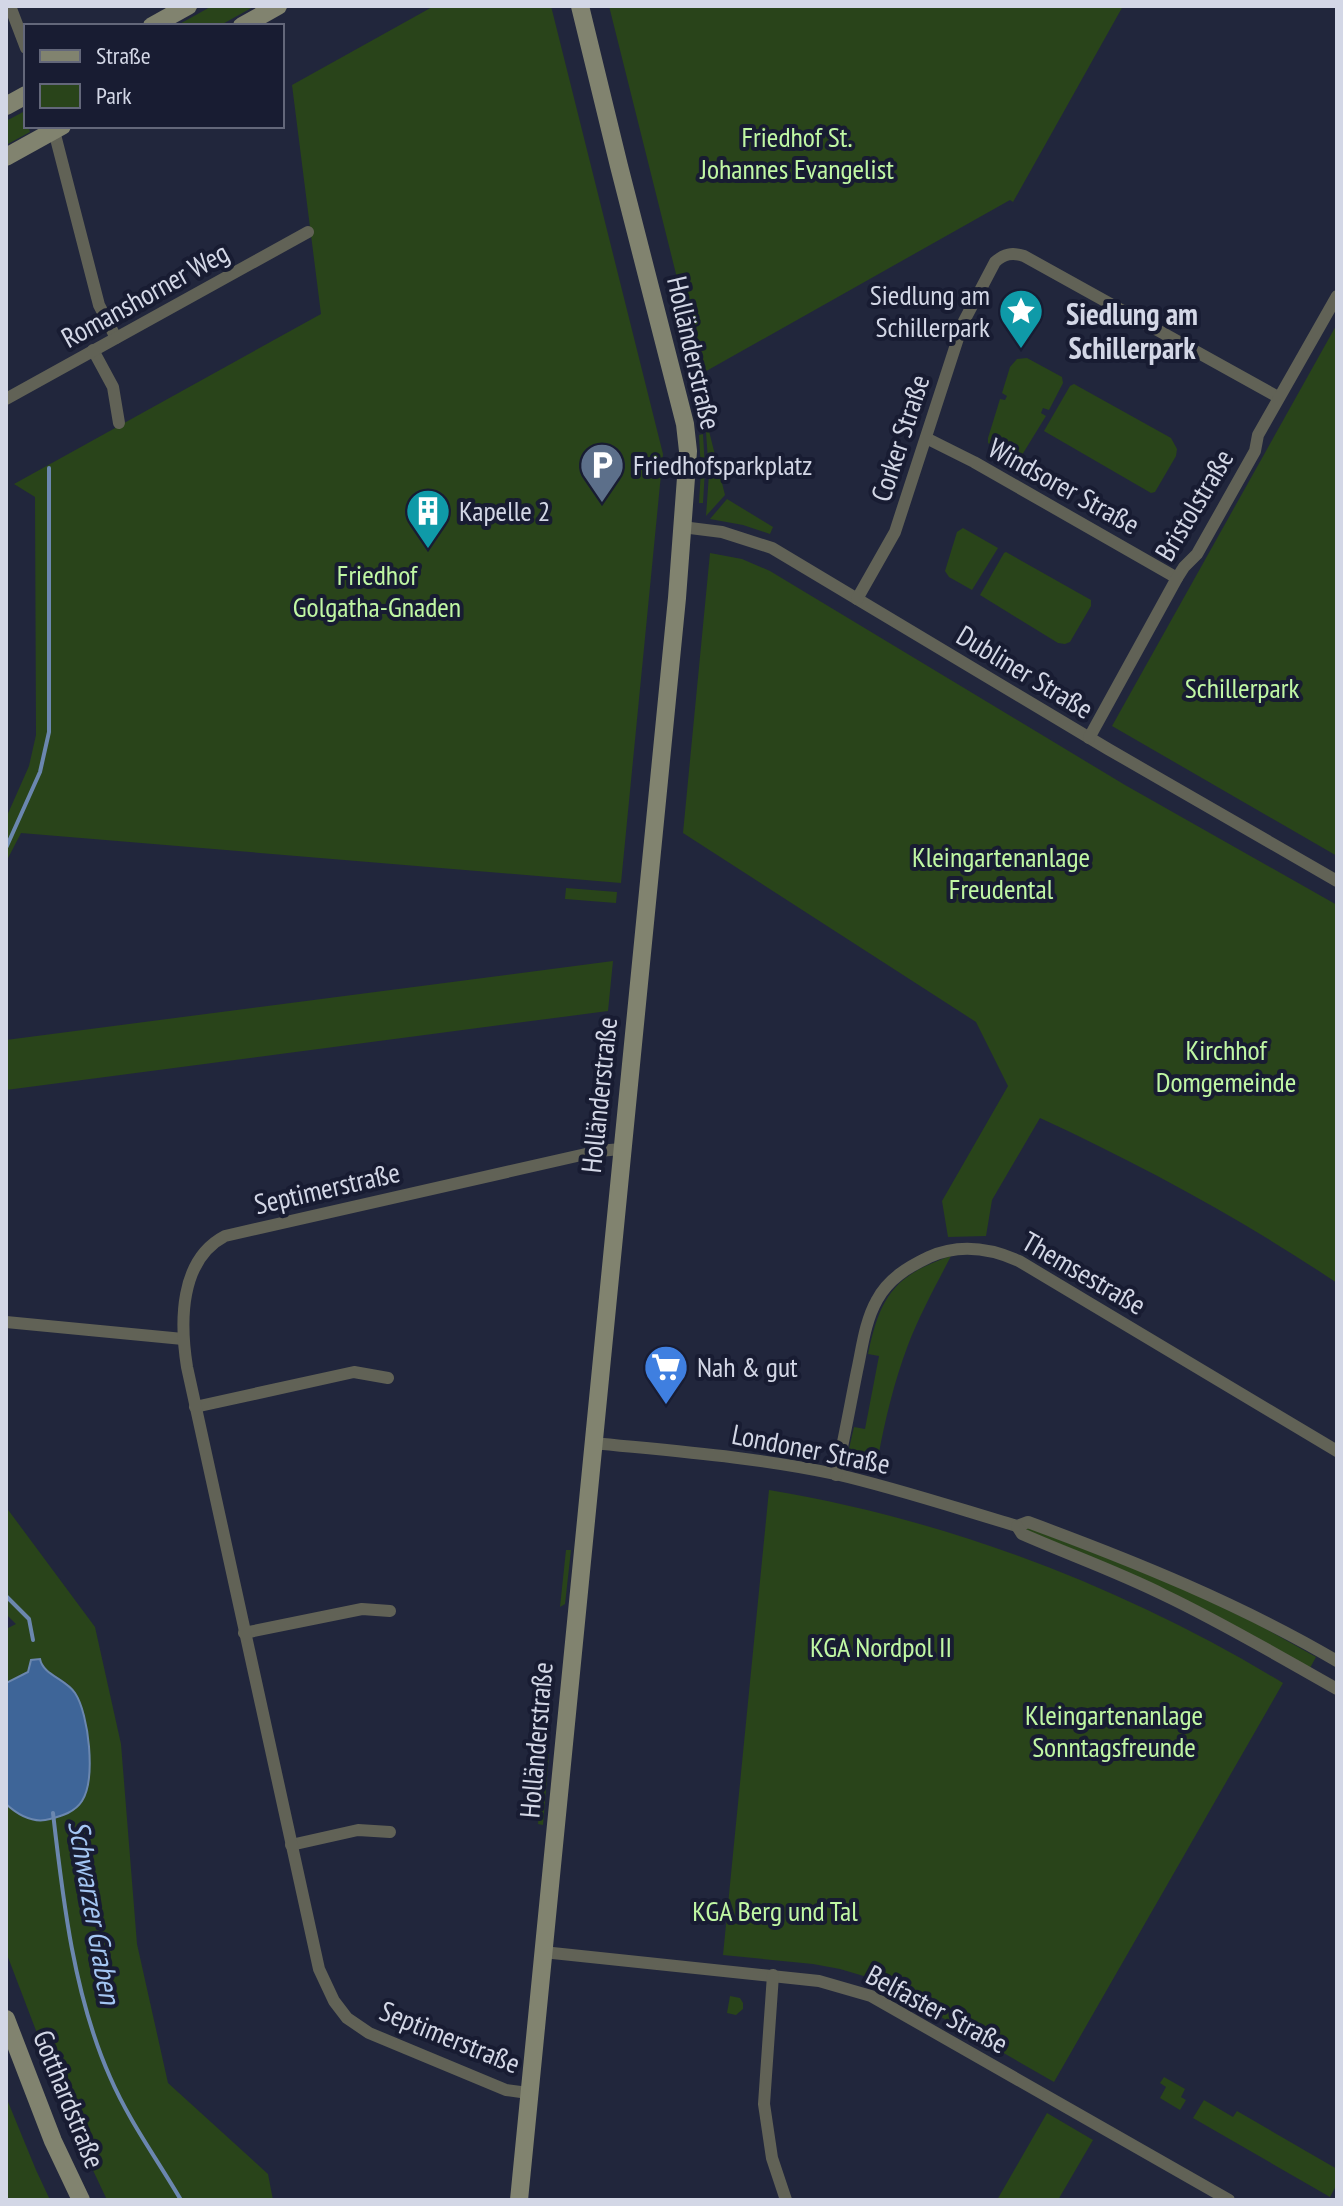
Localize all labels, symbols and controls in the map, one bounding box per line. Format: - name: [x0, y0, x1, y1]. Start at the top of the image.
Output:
- legend: [24, 24, 284, 128]
- text: Straße: [96, 40, 151, 71]
- text: Park: [96, 80, 132, 111]
- park label: Friedhof St. Johannes Evangelist: [699, 118, 894, 187]
- street label: Romanshorner Weg: [54, 233, 235, 356]
- street label: Holländerstraße: [659, 273, 730, 433]
- place label: Siedlung am Schillerpark: [870, 276, 990, 345]
- place icon: Siedlung am Schillerpark: [997, 287, 1045, 350]
- district label: Siedlung am Schillerpark: [1066, 294, 1198, 367]
- street label: Corker Straße: [862, 370, 937, 506]
- street label: Windsorer Straße: [982, 429, 1146, 542]
- parking icon: Friedhofsparkplatz: [578, 441, 626, 504]
- street label: Bristolstraße: [1146, 442, 1241, 567]
- place label: Friedhofsparkplatz: [633, 446, 812, 483]
- building icon: Kapelle 2: [404, 487, 452, 550]
- place label: Kapelle 2: [459, 492, 550, 529]
- park label: Friedhof Golgatha-Gnaden: [293, 556, 461, 625]
- street label: Dubliner Straße: [950, 616, 1100, 727]
- park label: Schillerpark: [1185, 669, 1299, 706]
- park label: Kleingartenanlage Freudental: [912, 838, 1090, 907]
- street label: Holländerstraße: [572, 1015, 625, 1175]
- park label: Kirchhof Domgemeinde: [1156, 1031, 1296, 1100]
- street label: Septimerstraße: [251, 1153, 403, 1222]
- street label: Themsestraße: [1016, 1222, 1153, 1323]
- supermarket icon: Nah & gut: [642, 1343, 690, 1406]
- place label: Nah & gut: [697, 1348, 798, 1385]
- street label: Londoner Straße: [729, 1415, 893, 1482]
- park label: KGA Nordpol II: [810, 1628, 952, 1665]
- street label: Holländerstraße: [510, 1661, 561, 1819]
- park label: Kleingartenanlage Sonntagsfreunde: [1025, 1696, 1203, 1765]
- water label: Schwarzer Graben: [60, 1817, 131, 2008]
- park label: KGA Berg und Tal: [692, 1892, 858, 1929]
- street label: Belfaster Straße: [860, 1956, 1015, 2061]
- street label: Septimerstraße: [375, 1992, 526, 2081]
- street label: Gotthardstraße: [25, 2024, 114, 2173]

